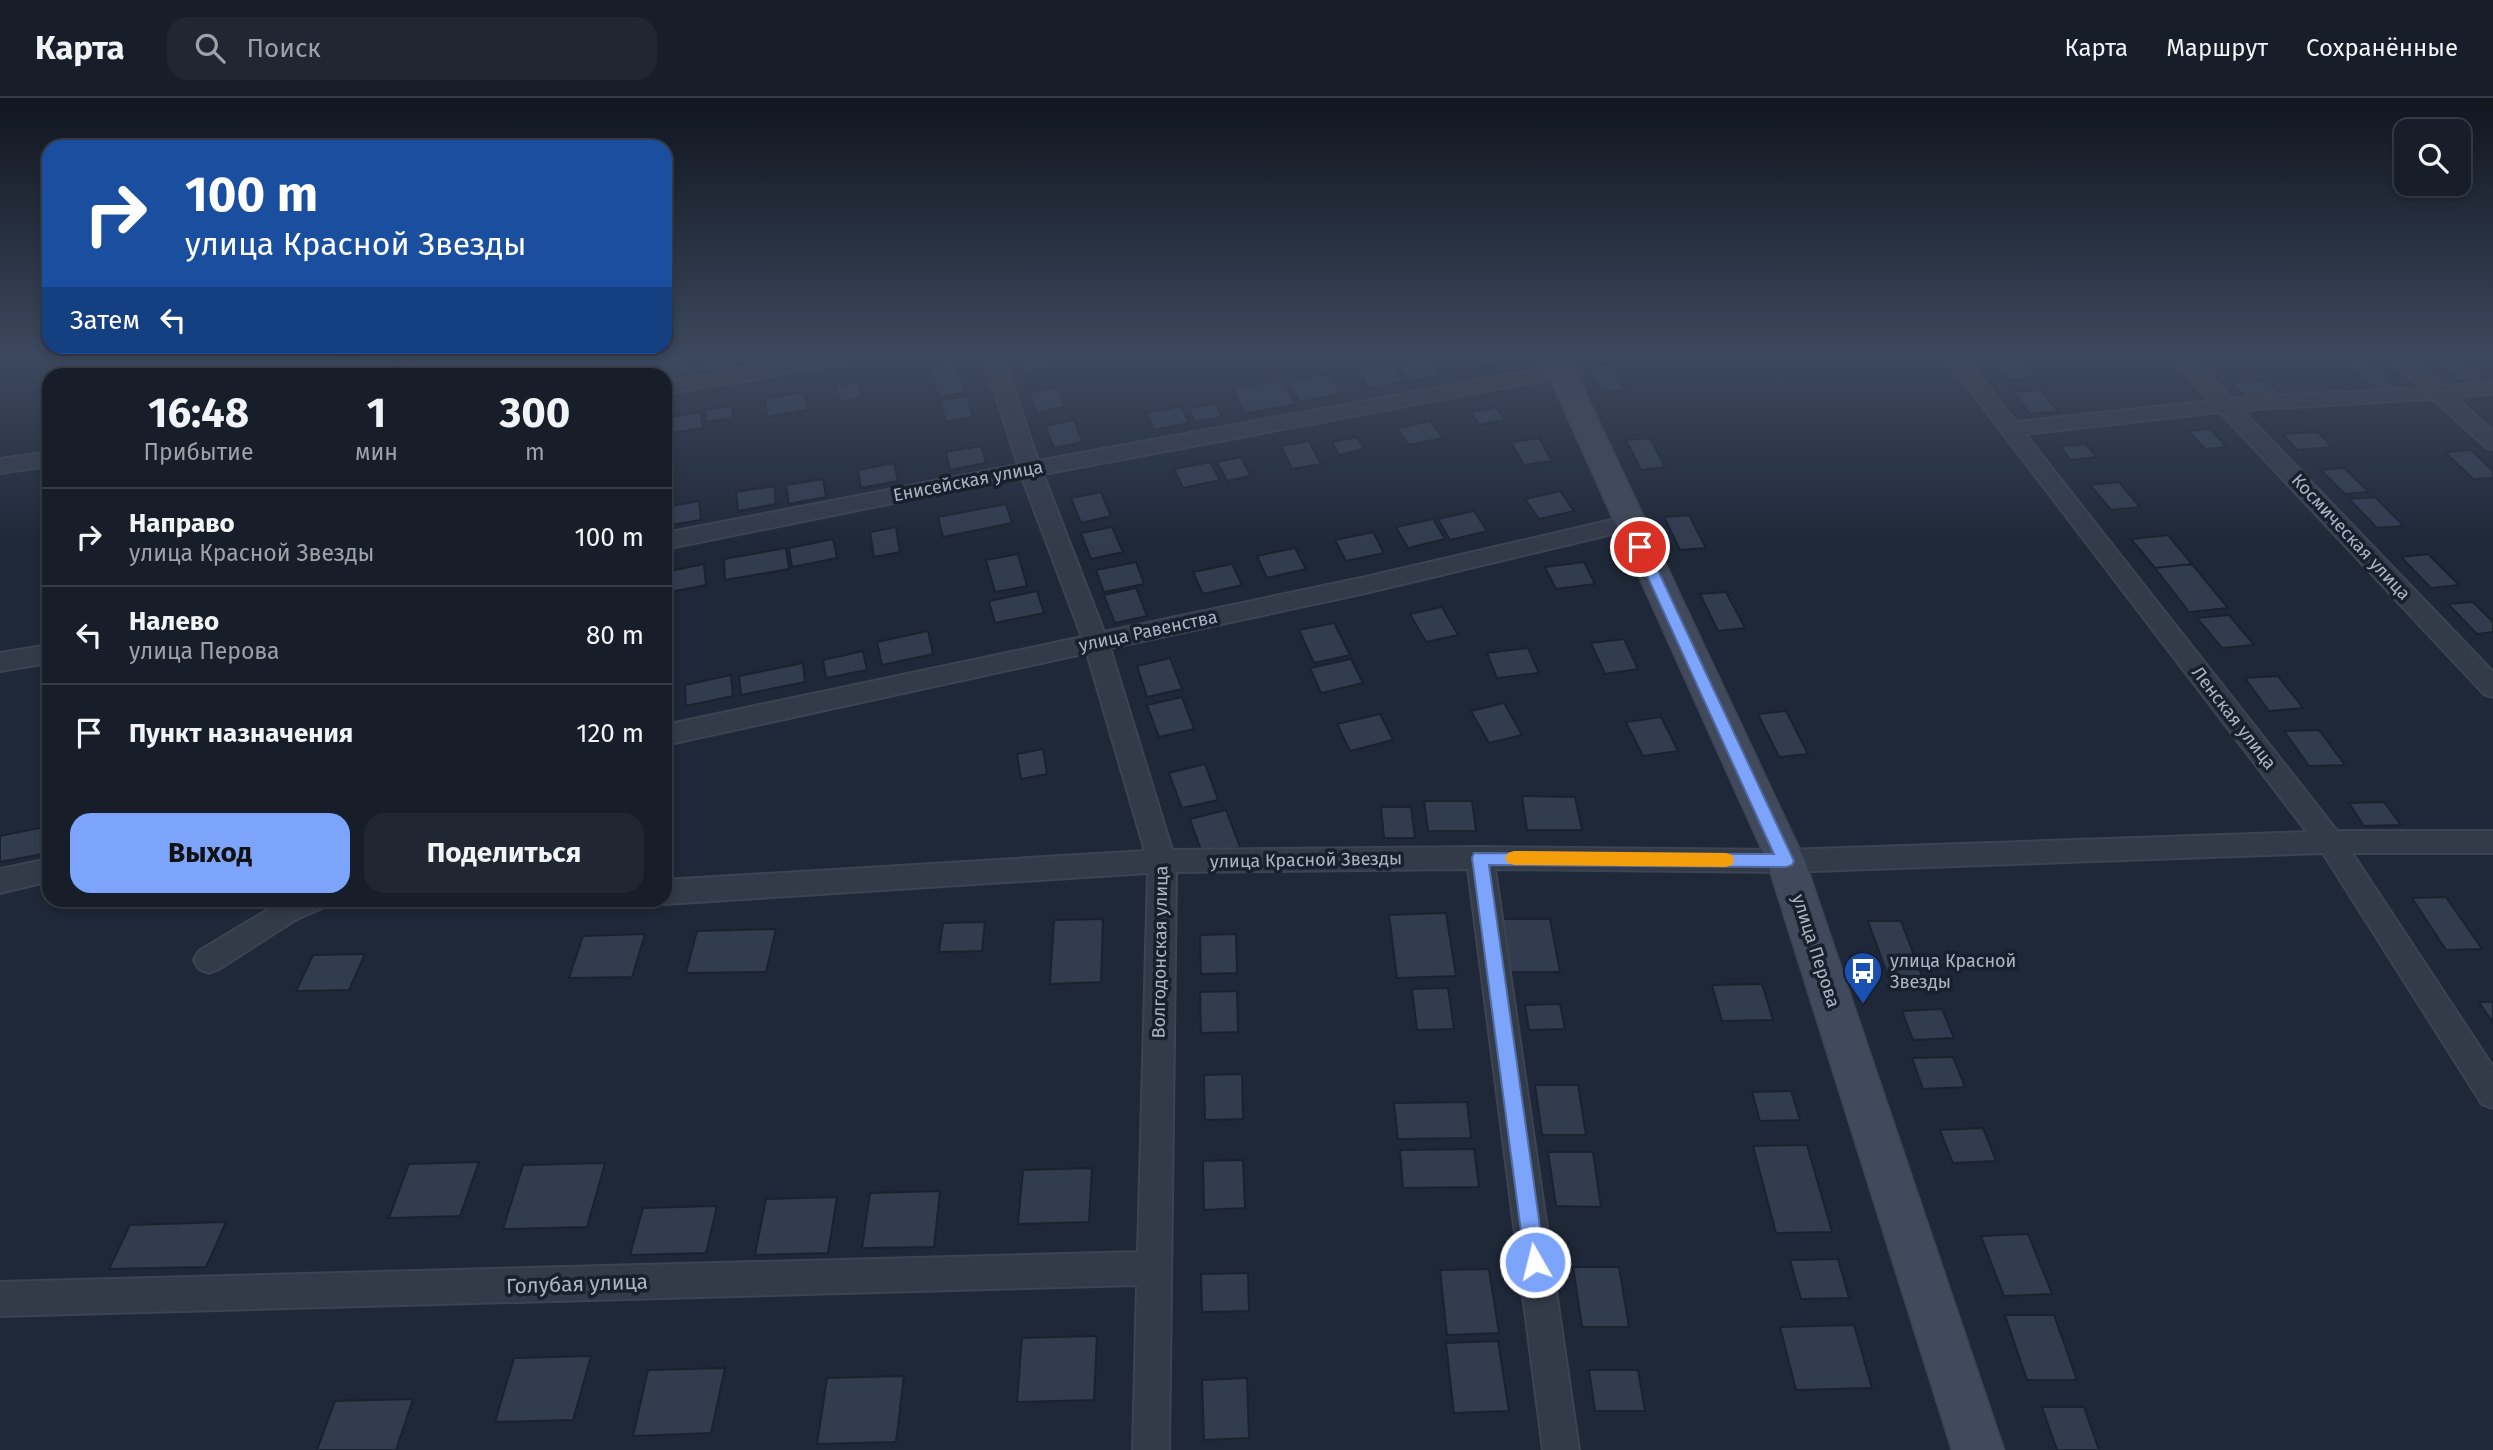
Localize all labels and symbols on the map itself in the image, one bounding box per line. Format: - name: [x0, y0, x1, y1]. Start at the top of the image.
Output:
- street label: Енисейская улица: [891, 456, 1045, 506]
- street label: Космическая улица: [2287, 469, 2415, 605]
- pin: [1610, 517, 1670, 577]
- street label: улица Равенства: [1077, 606, 1219, 656]
- street label: Ленская улица: [2187, 662, 2281, 774]
- street label: улица Красной Звезды: [1210, 847, 1402, 873]
- street label: Волгодонская улица: [1147, 865, 1173, 1039]
- street label: улица Перова: [1787, 892, 1845, 1010]
- bus stop icon: улица Красной Звезды: [1842, 950, 1884, 1005]
- place label: улица Красной Звезды: [1890, 950, 2016, 993]
- position arrow: [1498, 1225, 1572, 1299]
- street label: Голубая улица: [506, 1269, 648, 1299]

